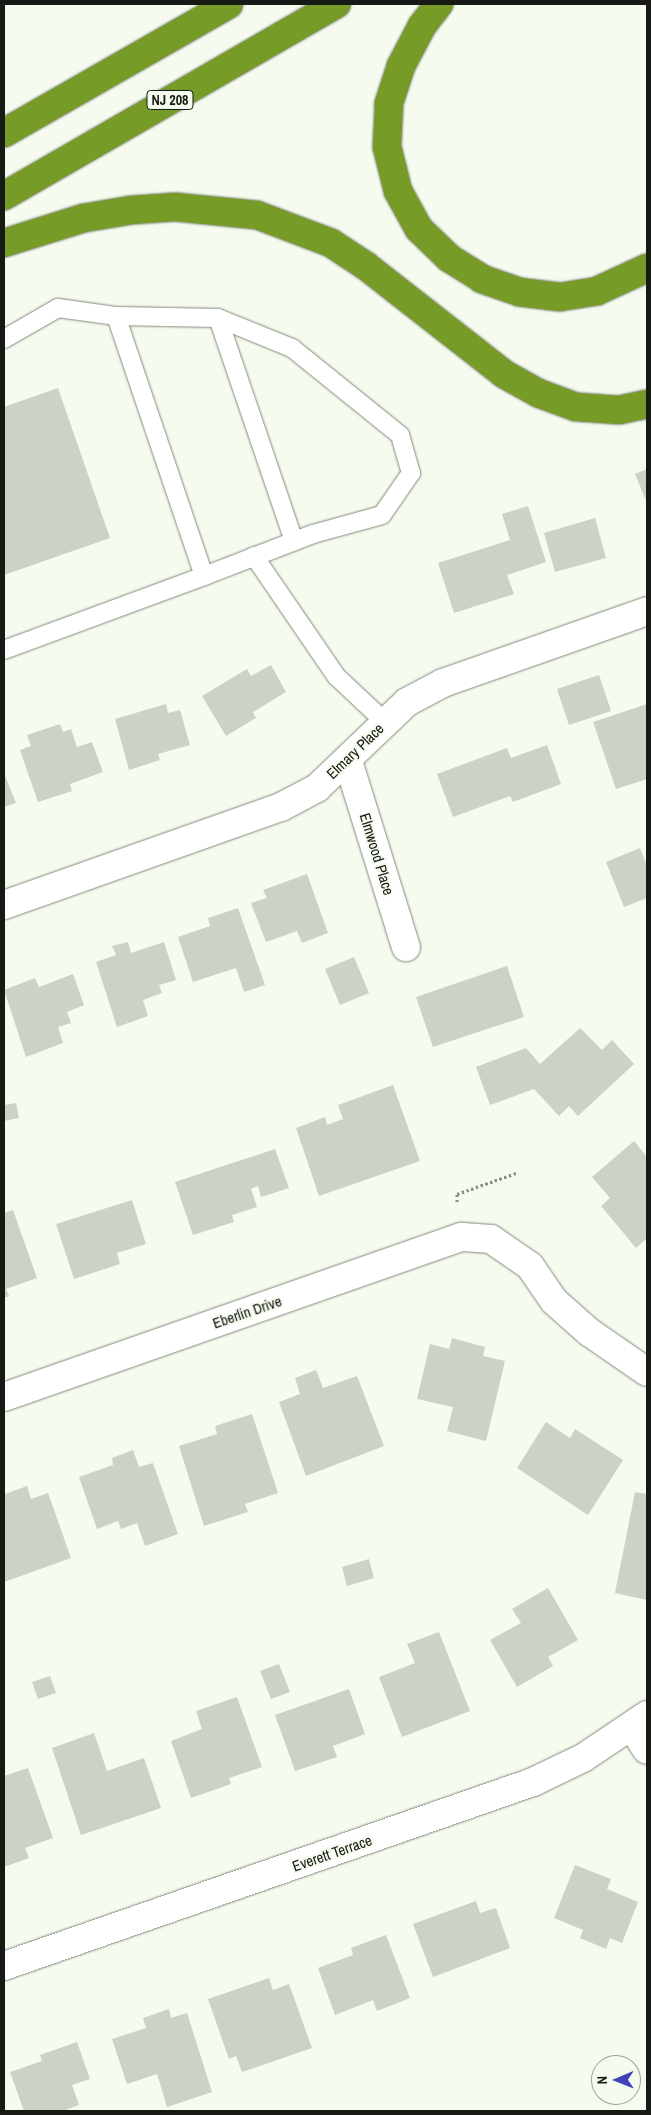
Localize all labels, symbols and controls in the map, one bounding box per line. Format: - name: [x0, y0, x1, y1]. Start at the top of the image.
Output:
- road number: NJ 208: [146, 88, 194, 112]
- street label: Elmary Place: [323, 719, 387, 783]
- street label: Elmwood Place: [356, 811, 398, 897]
- street label: Eberlin Drive: [210, 1292, 284, 1332]
- street label: Everett Terrace: [290, 1831, 374, 1875]
- north arrow: [591, 2055, 641, 2105]
- text: N: [593, 2076, 611, 2085]

